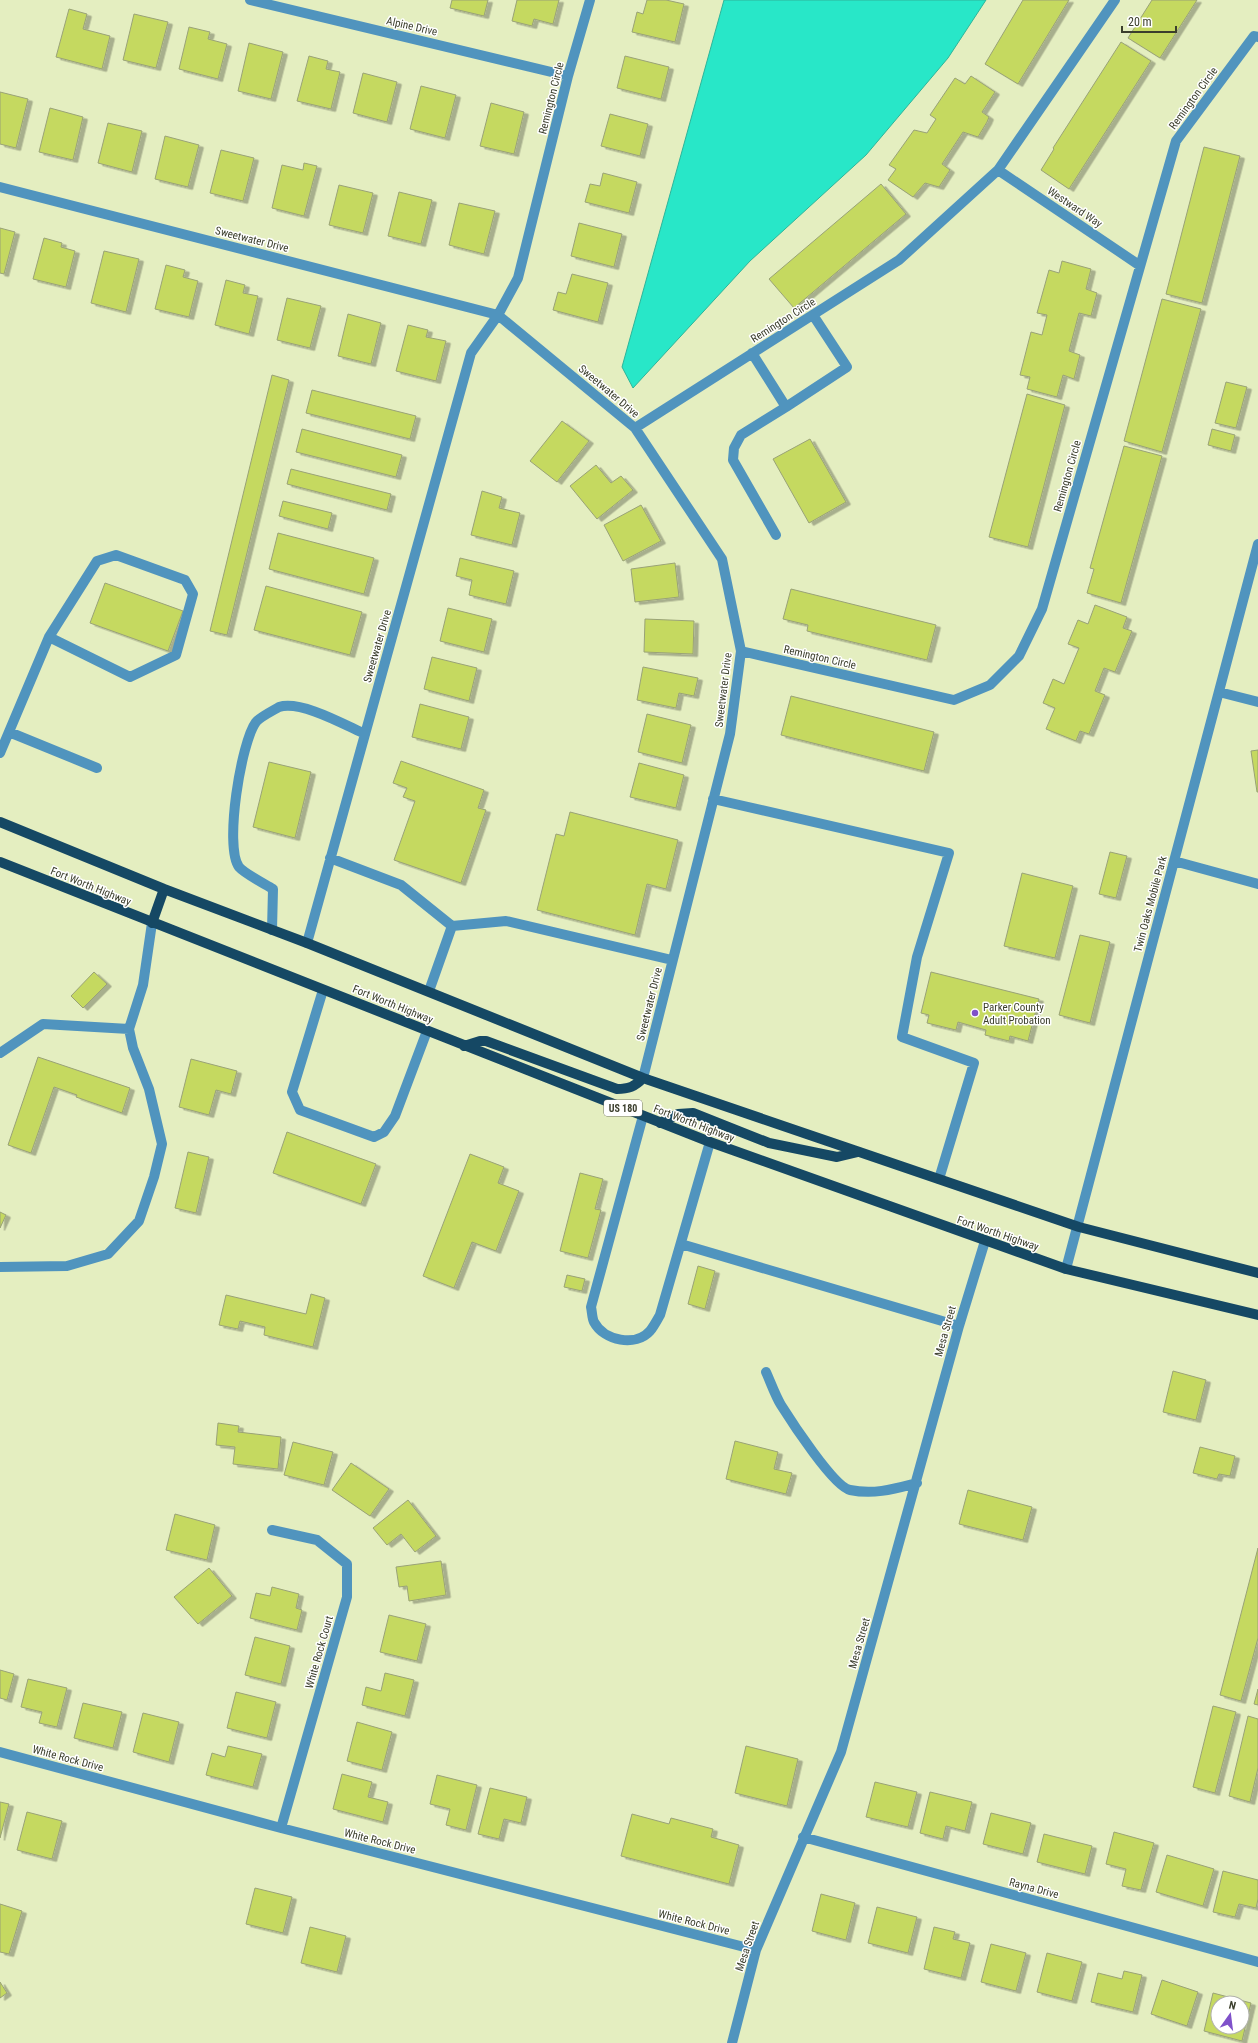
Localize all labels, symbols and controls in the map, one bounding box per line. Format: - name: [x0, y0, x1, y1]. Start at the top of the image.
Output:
- scale bar: [1122, 8, 1176, 34]
- street label: Alpine Drive: [385, 14, 439, 39]
- text: 20 m: [1128, 15, 1152, 29]
- street label: Remington Circle: [536, 61, 567, 136]
- street label: Remington Circle: [1166, 65, 1220, 132]
- street label: Westward Way: [1045, 184, 1105, 231]
- street label: Sweetwater Drive: [214, 224, 290, 255]
- street label: Remington Circle: [749, 295, 818, 346]
- street label: Sweetwater Drive: [576, 362, 642, 420]
- street label: Remington Circle: [1051, 439, 1084, 513]
- street label: Sweetwater Drive: [361, 608, 394, 684]
- street label: Remington Circle: [782, 643, 857, 672]
- street label: Sweetwater Drive: [712, 652, 735, 728]
- street label: Twin Oaks Mobile Park: [1131, 855, 1170, 954]
- street label: Fort Worth Highway: [49, 864, 133, 909]
- street label: Sweetwater Drive: [634, 966, 665, 1042]
- street label: Fort Worth Highway: [351, 982, 435, 1027]
- place label: Parker County Adult Probation: [983, 1001, 1051, 1027]
- marker: Parker County Adult Probation: [970, 1008, 980, 1018]
- road number: US 180: [604, 1100, 642, 1116]
- street label: Fort Worth Highway: [652, 1102, 736, 1145]
- street label: Fort Worth Highway: [955, 1213, 1041, 1254]
- street label: Mesa Street: [932, 1304, 959, 1358]
- street label: White Rock Court: [303, 1614, 336, 1690]
- street label: Mesa Street: [846, 1616, 873, 1670]
- street label: White Rock Drive: [31, 1743, 105, 1774]
- street label: White Rock Drive: [343, 1826, 417, 1857]
- street label: Rayna Drive: [1008, 1876, 1060, 1901]
- street label: White Rock Drive: [657, 1907, 731, 1938]
- street label: Mesa Street: [733, 1919, 762, 1973]
- north arrow: [1210, 1995, 1250, 2035]
- text: N: [1227, 1999, 1237, 2013]

